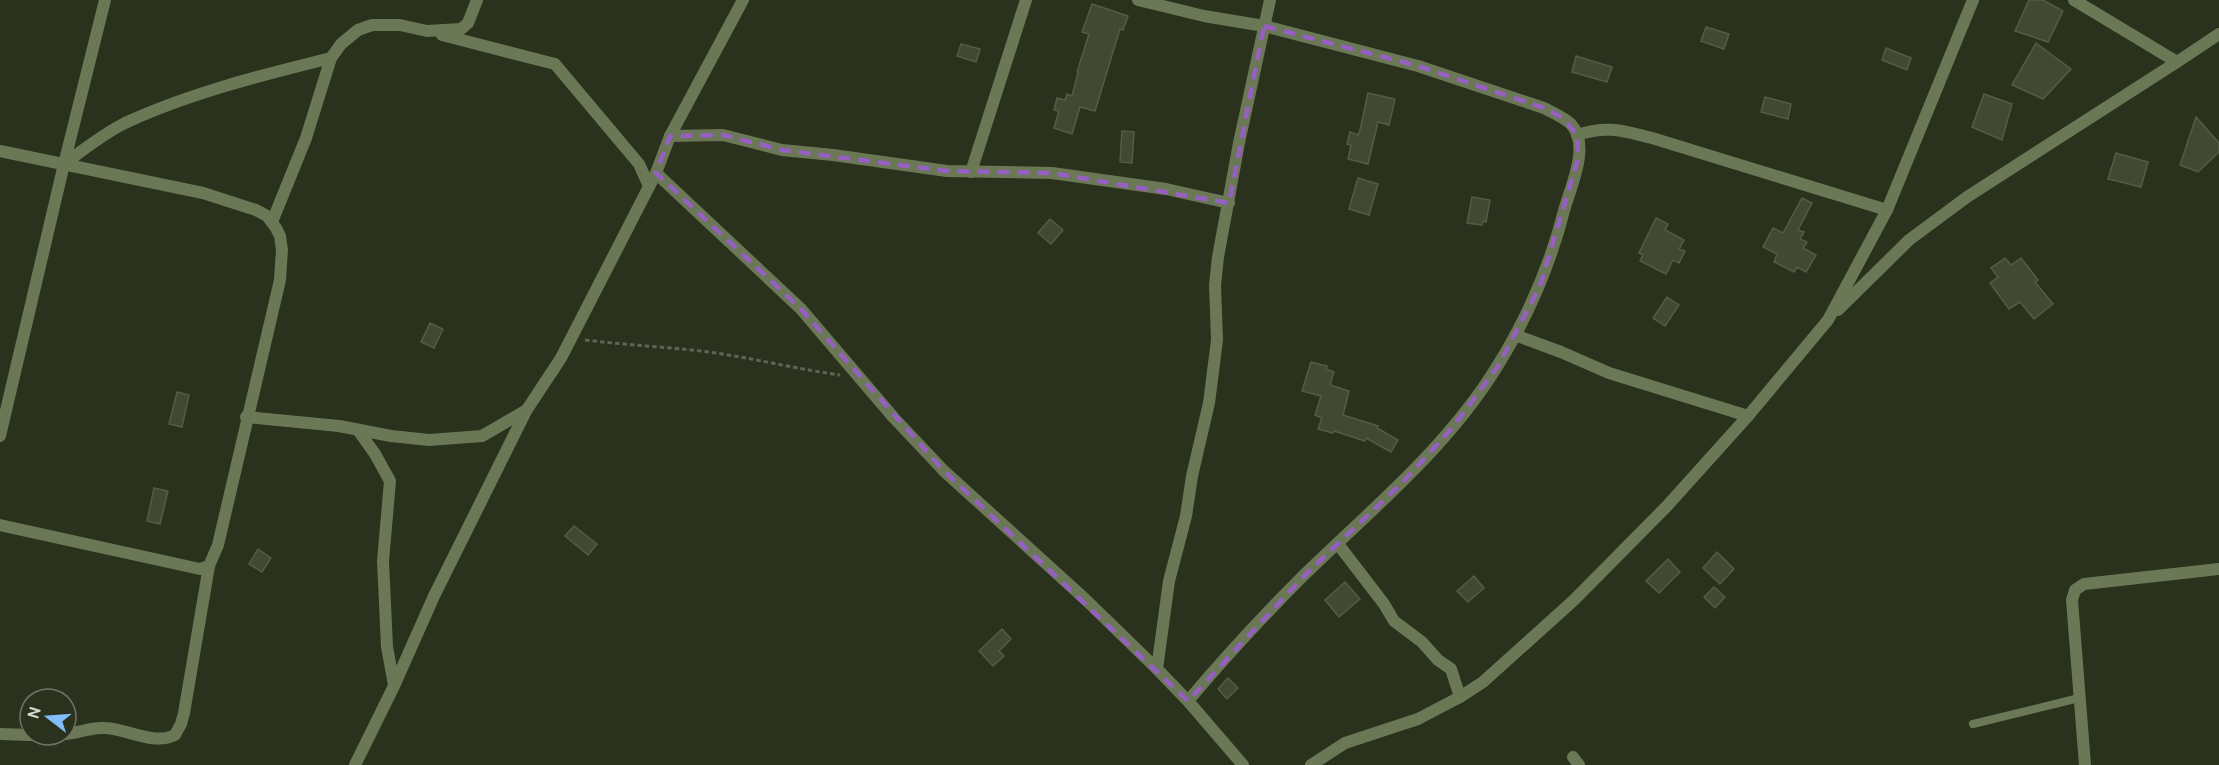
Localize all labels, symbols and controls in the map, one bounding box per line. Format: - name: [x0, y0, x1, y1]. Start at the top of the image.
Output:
- north arrow: [18, 687, 78, 747]
- text: N: [23, 705, 45, 721]

